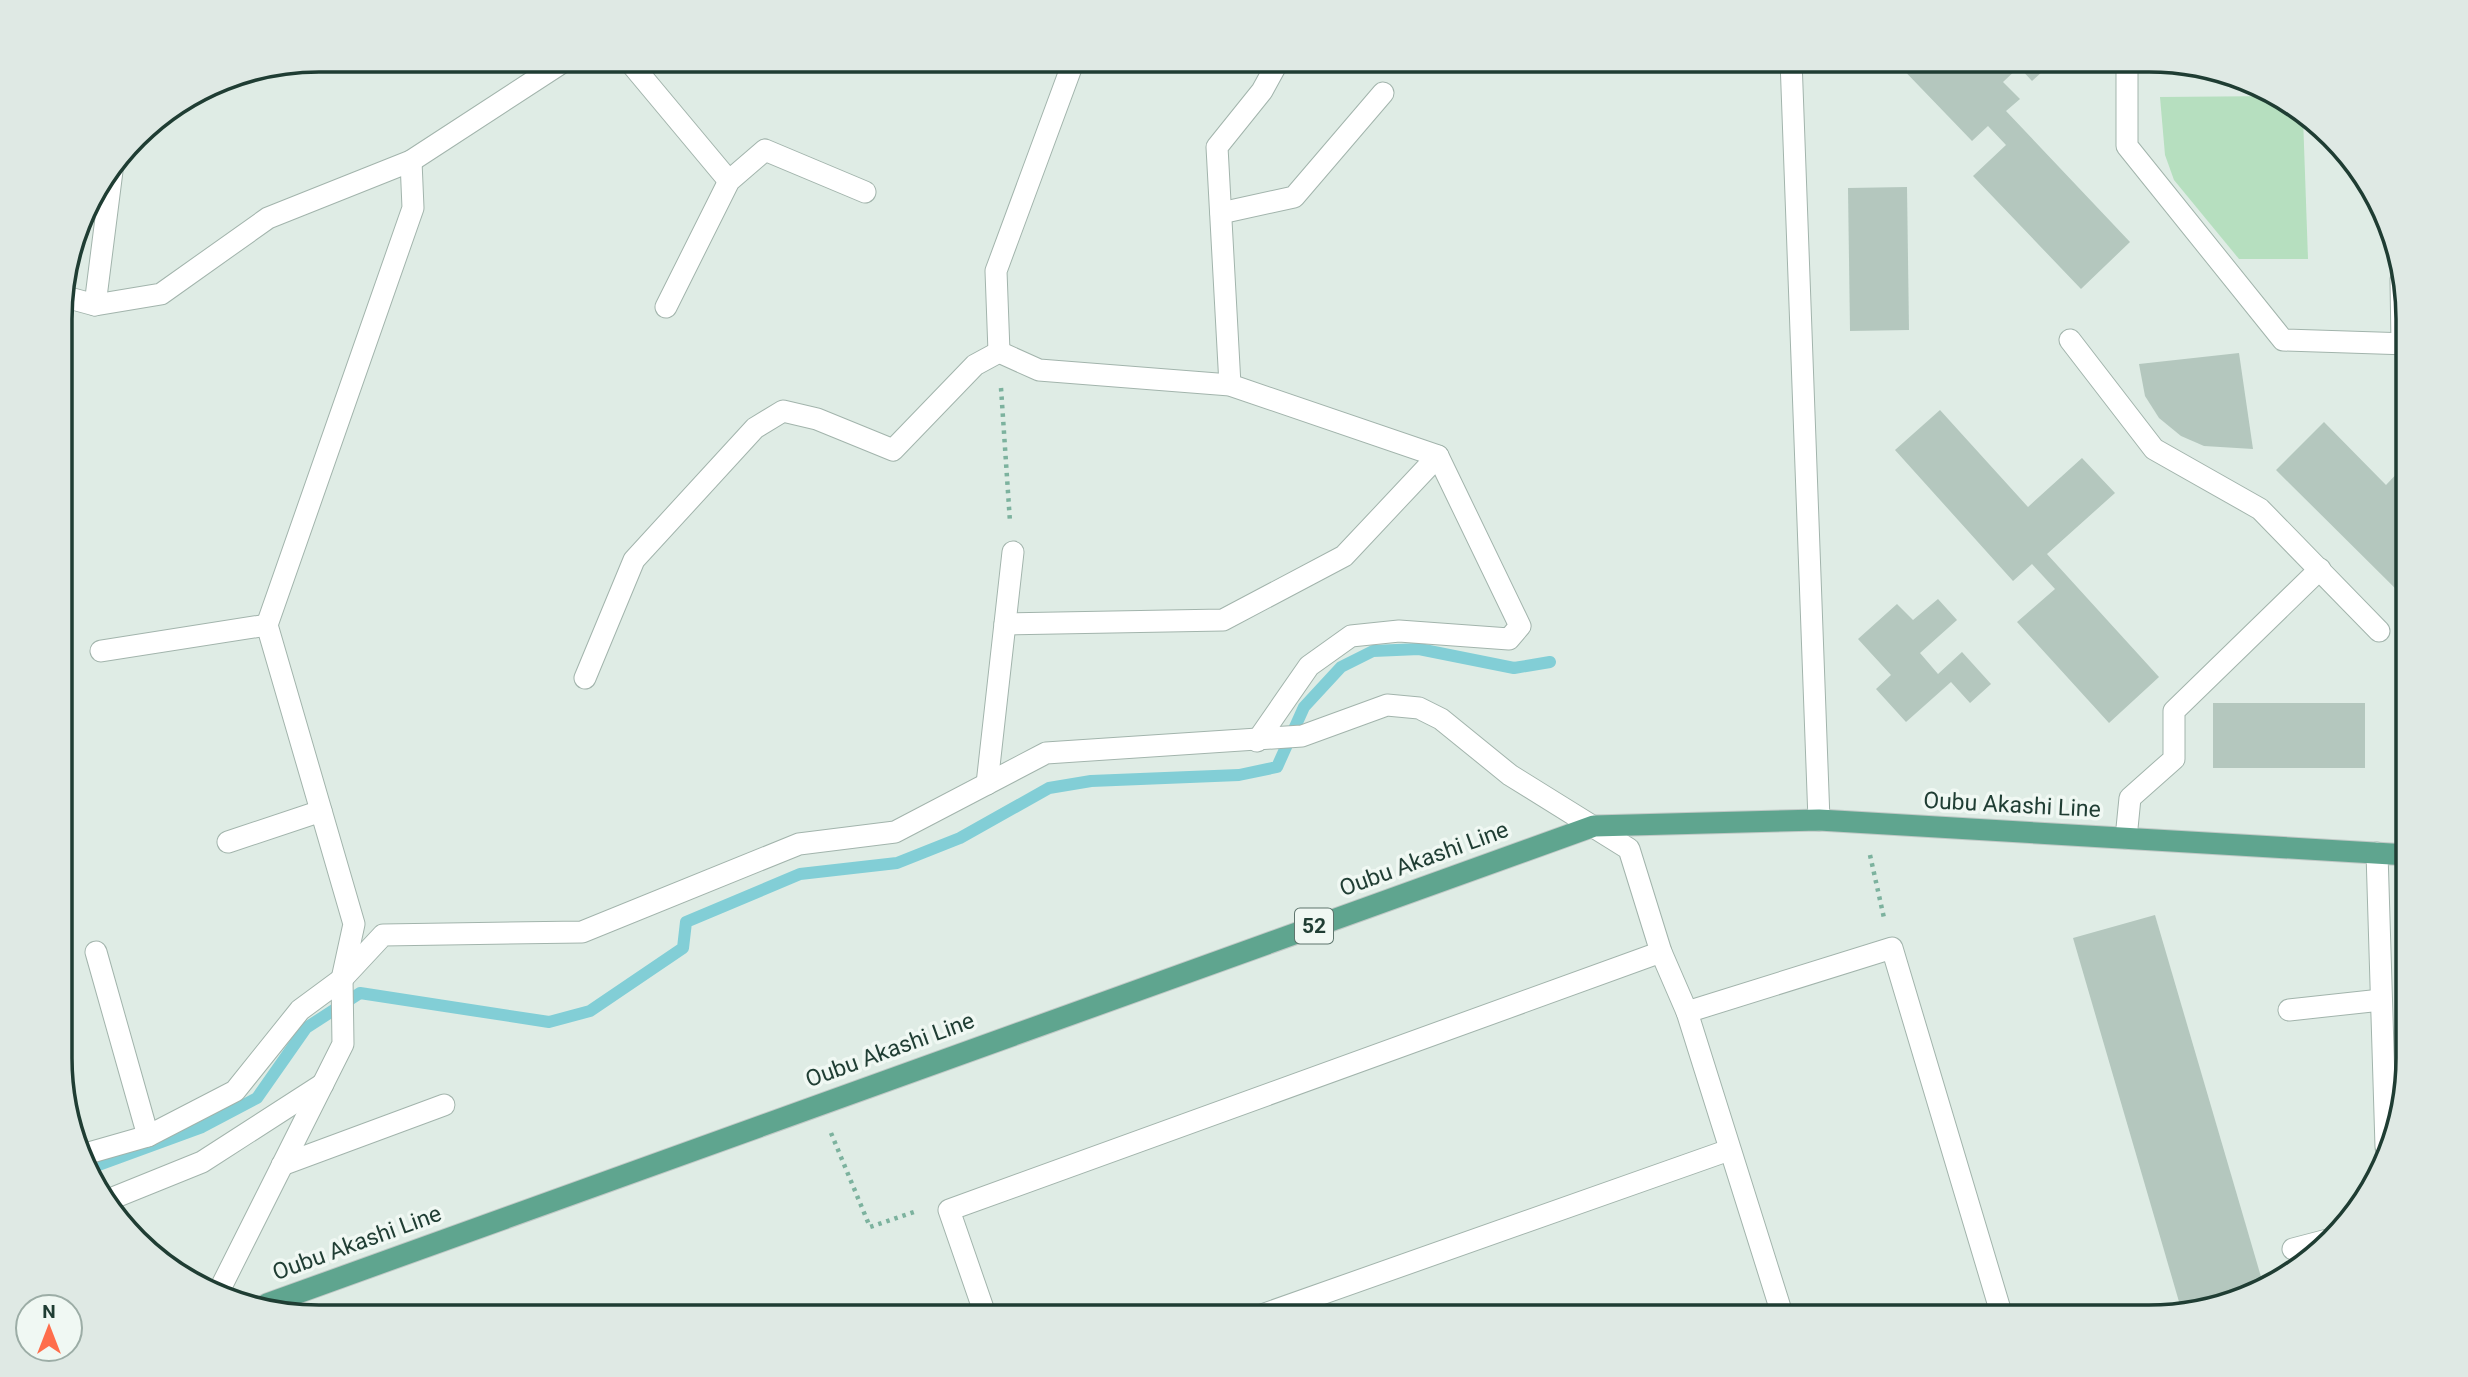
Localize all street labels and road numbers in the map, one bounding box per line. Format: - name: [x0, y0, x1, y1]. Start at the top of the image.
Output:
- street label: Oubu Akashi Line: [1923, 787, 2101, 823]
- street label: Oubu Akashi Line: [1336, 816, 1512, 902]
- road number: 52: [1295, 908, 1333, 944]
- street label: Oubu Akashi Line: [802, 1007, 978, 1093]
- street label: Oubu Akashi Line: [269, 1200, 445, 1286]

